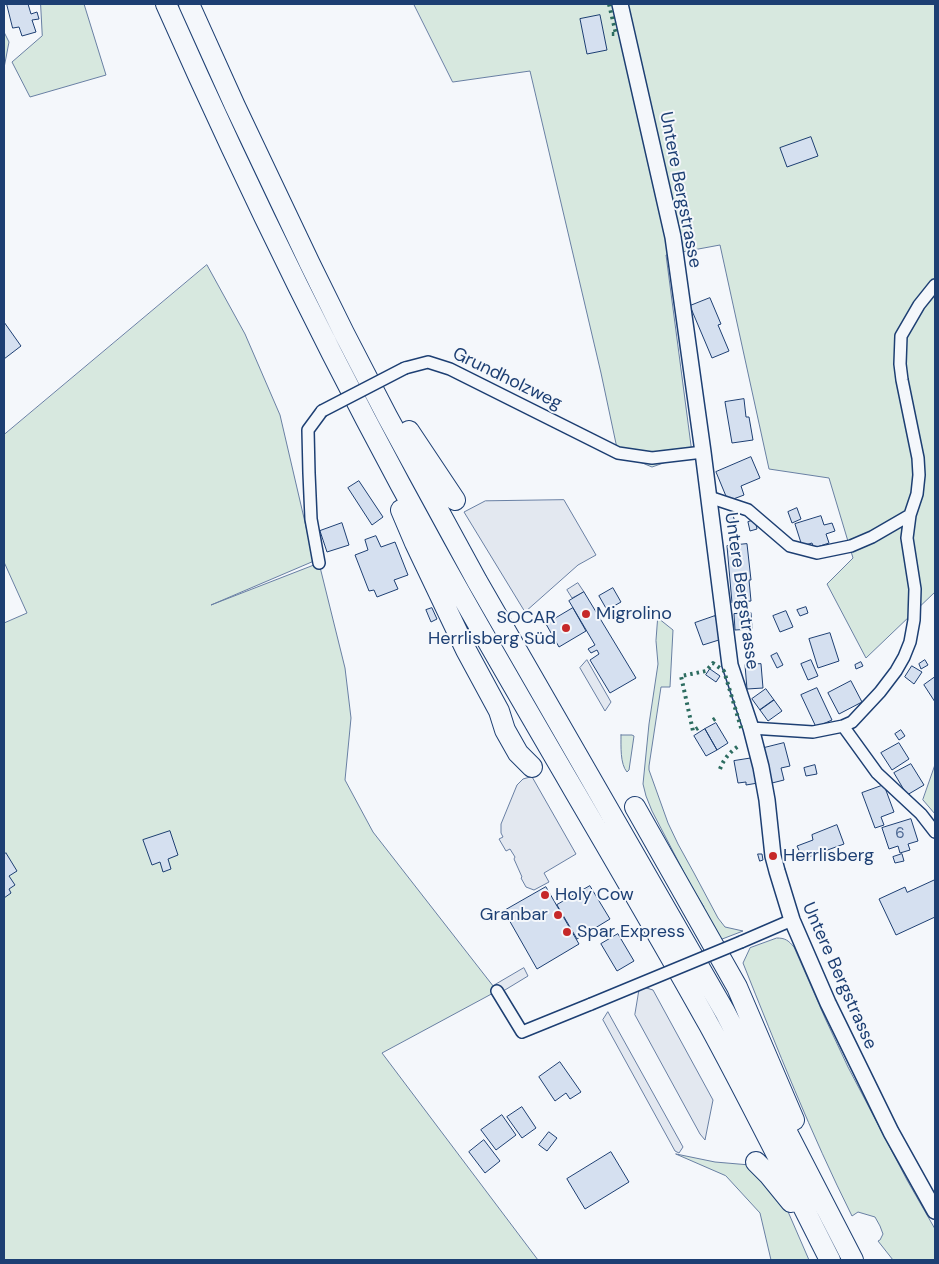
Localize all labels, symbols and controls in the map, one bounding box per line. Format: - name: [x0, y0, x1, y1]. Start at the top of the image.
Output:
- street label: Untere Bergstrasse: [654, 110, 706, 270]
- street label: Grundholzweg: [449, 343, 565, 415]
- street label: Untere Bergstrasse: [719, 511, 763, 671]
- place label: Migrolino: [596, 603, 672, 625]
- place label: SOCAR Herrlisberg Süd: [428, 607, 556, 650]
- marker: Migrolino: [580, 608, 592, 620]
- marker: SOCAR Herrlisberg Süd: [560, 622, 572, 634]
- house number: 6: [895, 825, 905, 843]
- place label: Herrlisberg: [783, 845, 874, 867]
- marker: Herrlisberg: [767, 850, 779, 862]
- place label: Holy Cow: [555, 884, 634, 906]
- marker: Holy Cow: [539, 889, 551, 901]
- street label: Untere Bergstrasse: [797, 899, 881, 1053]
- place label: Granbar: [480, 904, 548, 926]
- marker: Granbar: [552, 909, 564, 921]
- place label: Spar Express: [577, 921, 685, 943]
- marker: Spar Express: [561, 926, 573, 938]

